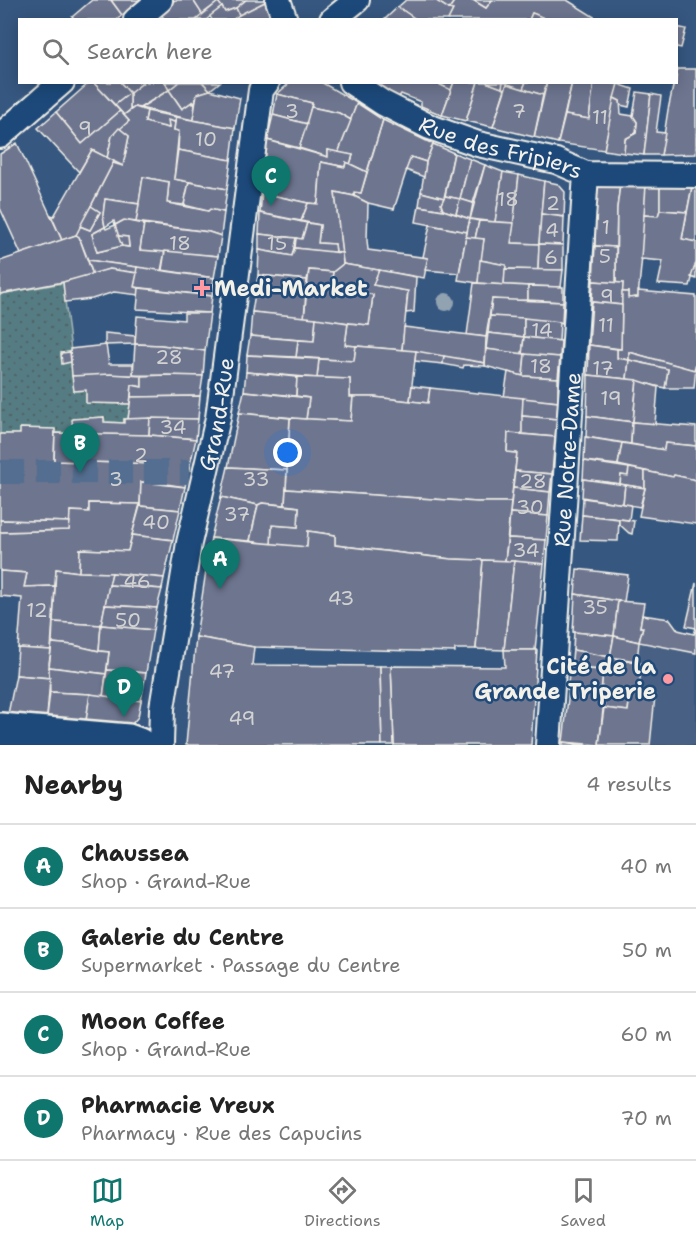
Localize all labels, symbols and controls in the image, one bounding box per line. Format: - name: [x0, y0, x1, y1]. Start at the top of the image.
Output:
- search box: [18, 18, 678, 84]
- icon: search: [39, 35, 72, 68]
- text: Search here: [87, 37, 213, 66]
- house number: 3: [285, 98, 299, 124]
- house number: 7: [512, 98, 526, 124]
- house number: 11: [592, 104, 608, 130]
- street label: Rue des Fripiers: [414, 109, 587, 185]
- house number: 9: [78, 115, 92, 141]
- house number: 10: [195, 126, 217, 152]
- pin: C: [252, 156, 290, 206]
- house number: 18: [497, 186, 519, 212]
- house number: 2: [546, 190, 560, 216]
- house number: 1: [602, 214, 610, 240]
- house number: 4: [545, 217, 559, 243]
- house number: 18: [169, 230, 191, 256]
- house number: 15: [267, 230, 287, 256]
- house number: 5: [599, 243, 611, 269]
- house number: 6: [544, 244, 558, 270]
- place label: Medi-Market: [214, 274, 368, 303]
- marker: Medi-Market: [195, 281, 209, 295]
- house number: 9: [600, 283, 614, 309]
- house number: 11: [598, 312, 614, 338]
- house number: 14: [531, 317, 553, 343]
- house number: 28: [155, 344, 183, 370]
- house number: 18: [530, 353, 552, 379]
- house number: 17: [592, 355, 614, 381]
- street label: Grand-Rue: [192, 356, 240, 474]
- street label: Rue Notre-Dame: [547, 371, 587, 548]
- house number: 19: [600, 385, 622, 411]
- house number: 34: [159, 414, 187, 440]
- pin: B: [60, 424, 100, 473]
- your location: [273, 438, 302, 467]
- house number: 2: [134, 442, 148, 468]
- house number: 3: [109, 466, 123, 492]
- house number: 33: [243, 466, 269, 492]
- house number: 28: [519, 468, 547, 494]
- house number: 30: [516, 494, 544, 520]
- house number: 37: [224, 501, 250, 527]
- house number: 40: [142, 509, 170, 535]
- house number: 34: [512, 537, 540, 563]
- pin: A: [200, 540, 240, 589]
- house number: 46: [123, 568, 151, 594]
- house number: 43: [328, 585, 354, 611]
- house number: 35: [582, 594, 608, 620]
- house number: 12: [26, 597, 48, 623]
- house number: 50: [115, 607, 141, 633]
- place label: Cité de la Grande Triperie: [474, 652, 656, 706]
- house number: 47: [209, 658, 235, 684]
- pin: D: [104, 668, 144, 717]
- marker: Cité de la Grande Triperie: [661, 672, 675, 686]
- house number: 49: [228, 705, 256, 731]
- text: Nearby: [24, 767, 123, 802]
- text: 4 results: [586, 771, 672, 797]
- text: Chaussea: [81, 839, 189, 868]
- text: A: [36, 853, 51, 879]
- text: 40 m: [620, 853, 672, 879]
- text: Shop · Grand-Rue: [81, 868, 251, 894]
- text: Galerie du Centre: [81, 923, 284, 952]
- text: B: [37, 937, 50, 963]
- text: 50 m: [622, 937, 672, 963]
- text: Supermarket · Passage du Centre: [81, 952, 401, 978]
- text: Moon Coffee: [81, 1007, 225, 1036]
- text: C: [37, 1021, 50, 1047]
- text: 60 m: [620, 1021, 672, 1047]
- text: Shop · Grand-Rue: [81, 1036, 251, 1062]
- text: Pharmacie Vreux: [81, 1091, 275, 1120]
- text: D: [36, 1105, 51, 1131]
- text: 70 m: [620, 1105, 672, 1131]
- text: Pharmacy · Rue des Capucins: [81, 1120, 362, 1146]
- tab: Map: [90, 1174, 124, 1231]
- tab: Directions: [304, 1174, 381, 1231]
- tab: Saved: [561, 1174, 606, 1231]

